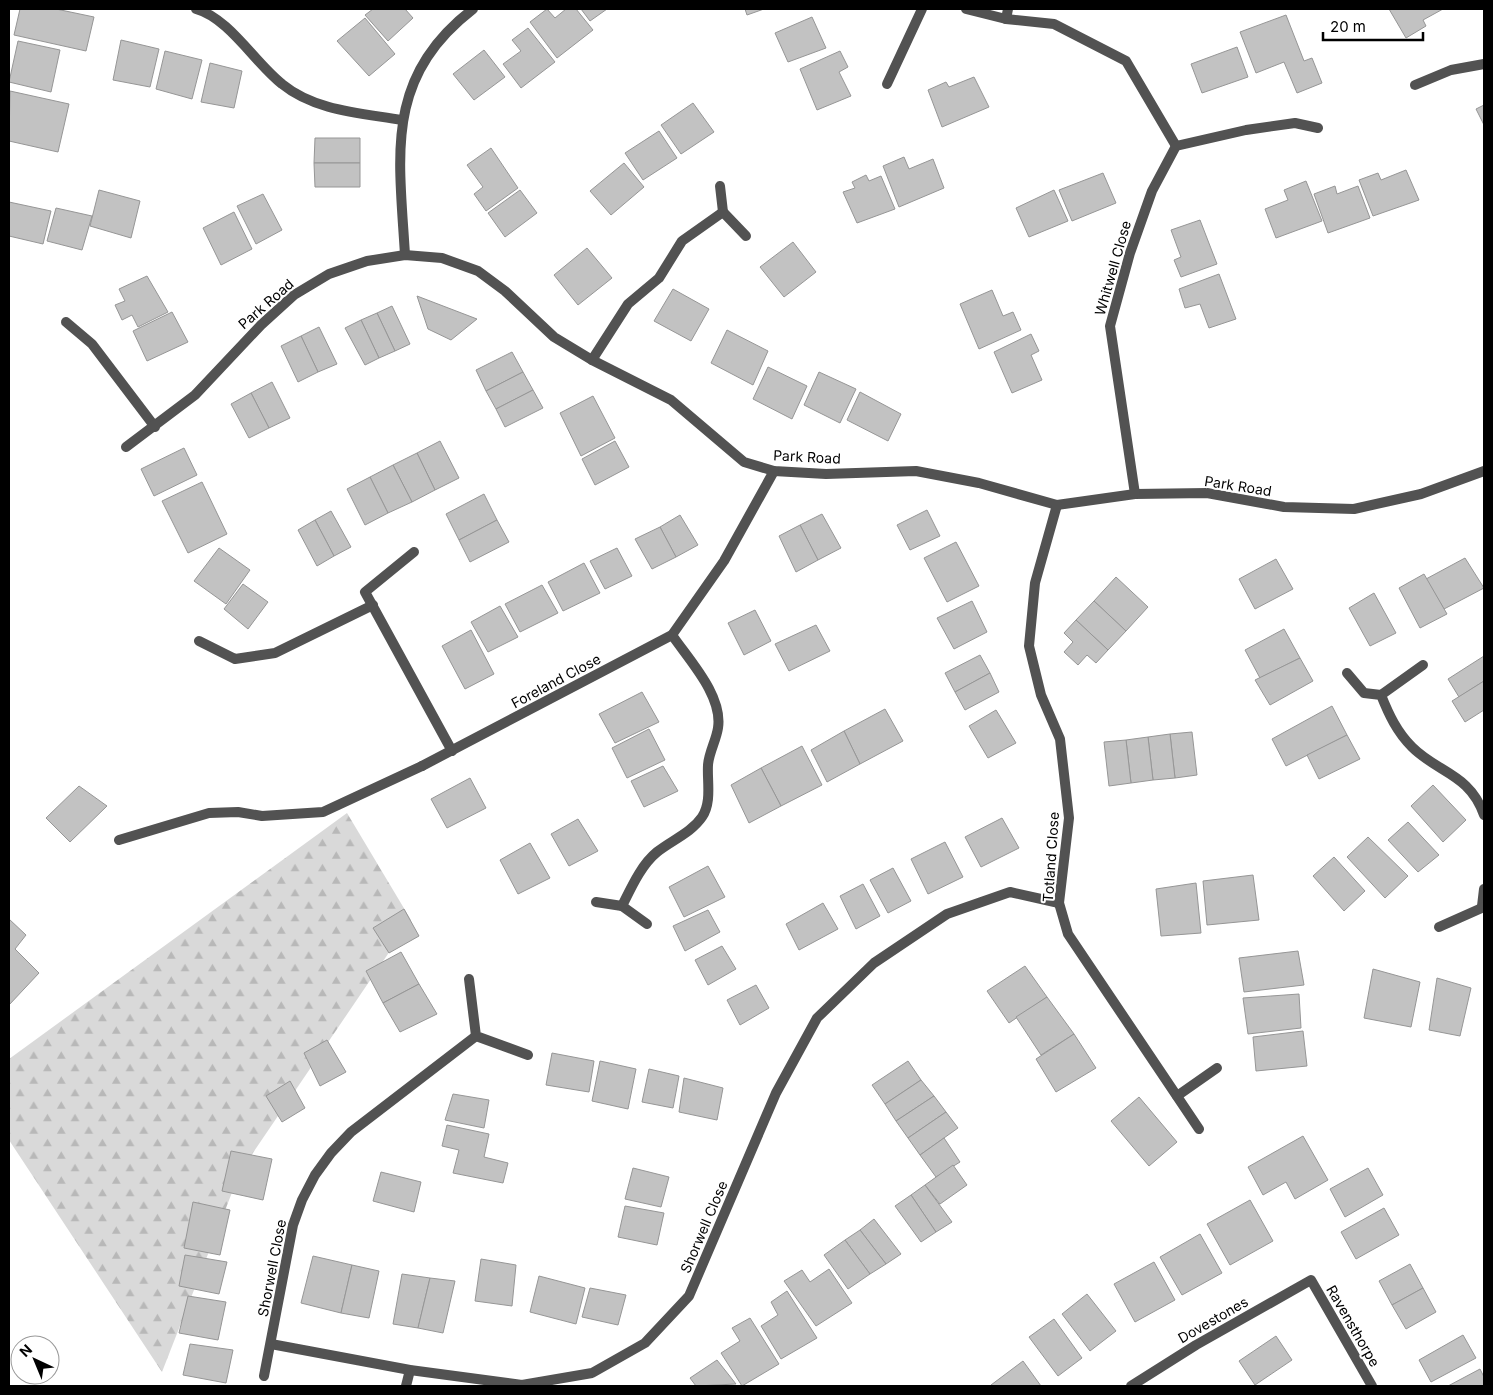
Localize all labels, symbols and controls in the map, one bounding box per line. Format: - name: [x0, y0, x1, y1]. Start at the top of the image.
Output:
- scale bar: [1323, 10, 1423, 42]
- text: 20 m: [1330, 17, 1366, 36]
- street label: Whitwell Close: [1091, 218, 1134, 317]
- street label: Park Road: [235, 275, 297, 332]
- street label: Park Road: [773, 446, 841, 467]
- street label: Park Road: [1203, 472, 1273, 499]
- street label: Foreland Close: [508, 650, 603, 711]
- street label: Totland Close: [1039, 811, 1062, 903]
- street label: Shorwell Close: [676, 1178, 731, 1276]
- street label: Shorwell Close: [254, 1218, 289, 1318]
- street label: Ravensthorpe: [1323, 1282, 1384, 1370]
- street label: Dovestones: [1175, 1293, 1251, 1346]
- north arrow: [10, 1335, 60, 1385]
- text: N: [16, 1340, 35, 1360]

